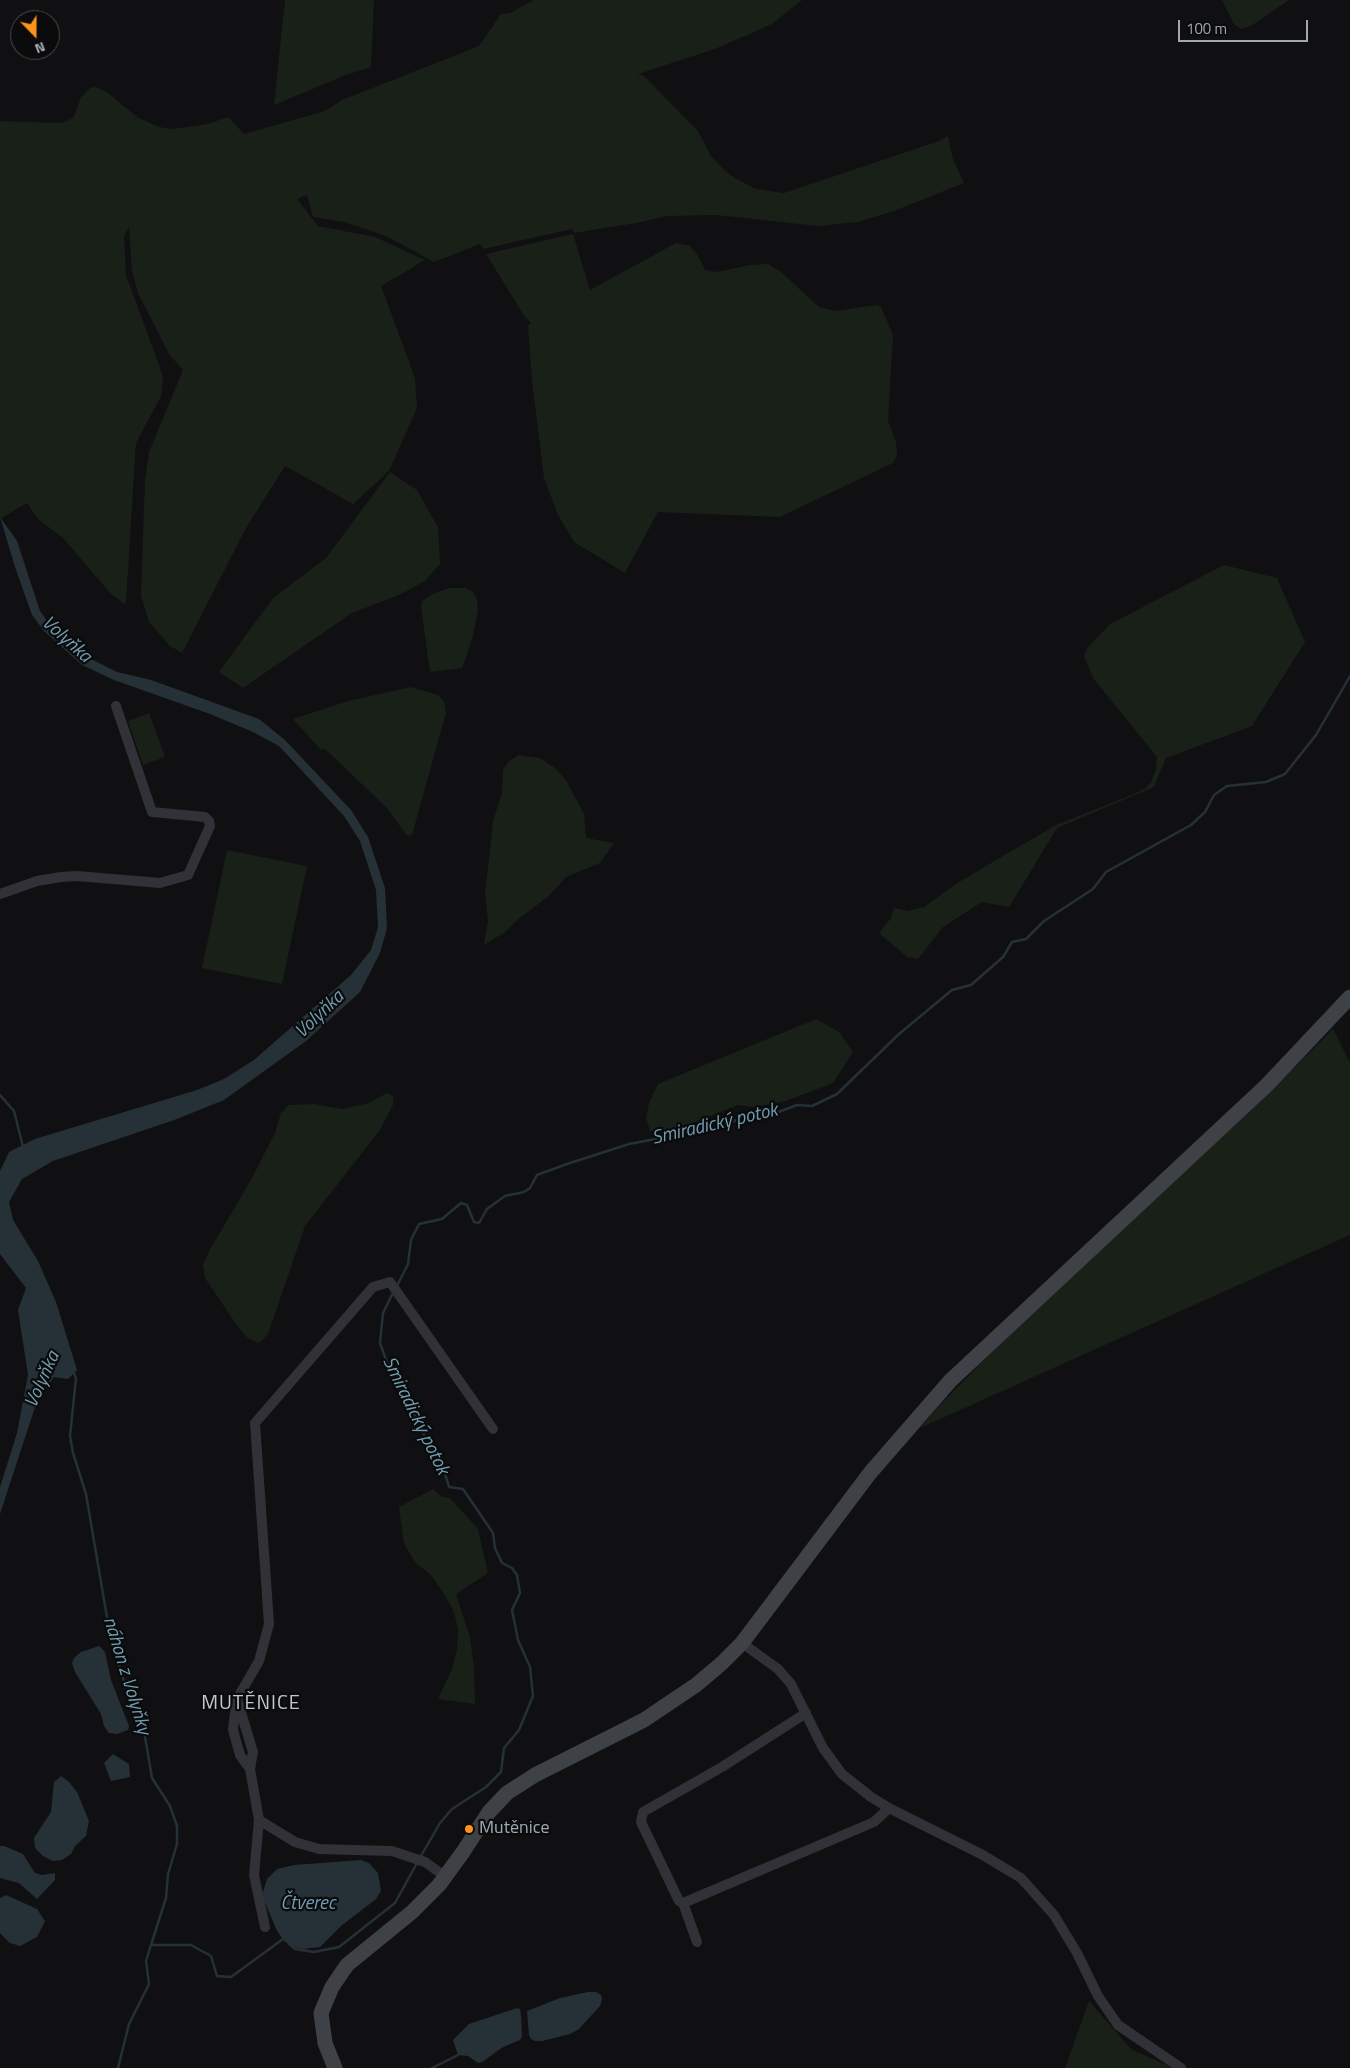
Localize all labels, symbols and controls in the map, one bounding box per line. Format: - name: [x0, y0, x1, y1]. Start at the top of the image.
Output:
- north arrow: [10, 10, 60, 60]
- scale bar: [1180, 10, 1310, 42]
- text: 100 m: [1186, 17, 1227, 40]
- text: N: [32, 37, 49, 60]
- water label: Volyňka: [36, 612, 96, 668]
- water label: Volyňka: [291, 986, 349, 1044]
- water label: Smiradický potok: [650, 1099, 780, 1151]
- water label: Volyňka: [21, 1348, 65, 1412]
- water label: Smiradický potok: [377, 1353, 453, 1479]
- water label: náhon z Volyňky: [97, 1614, 155, 1738]
- district label: MUTĚNICE: [200, 1692, 302, 1716]
- place label: Mutěnice: [479, 1818, 550, 1840]
- marker: Mutěnice: [463, 1823, 475, 1835]
- water label: Čtverec: [280, 1893, 336, 1915]

